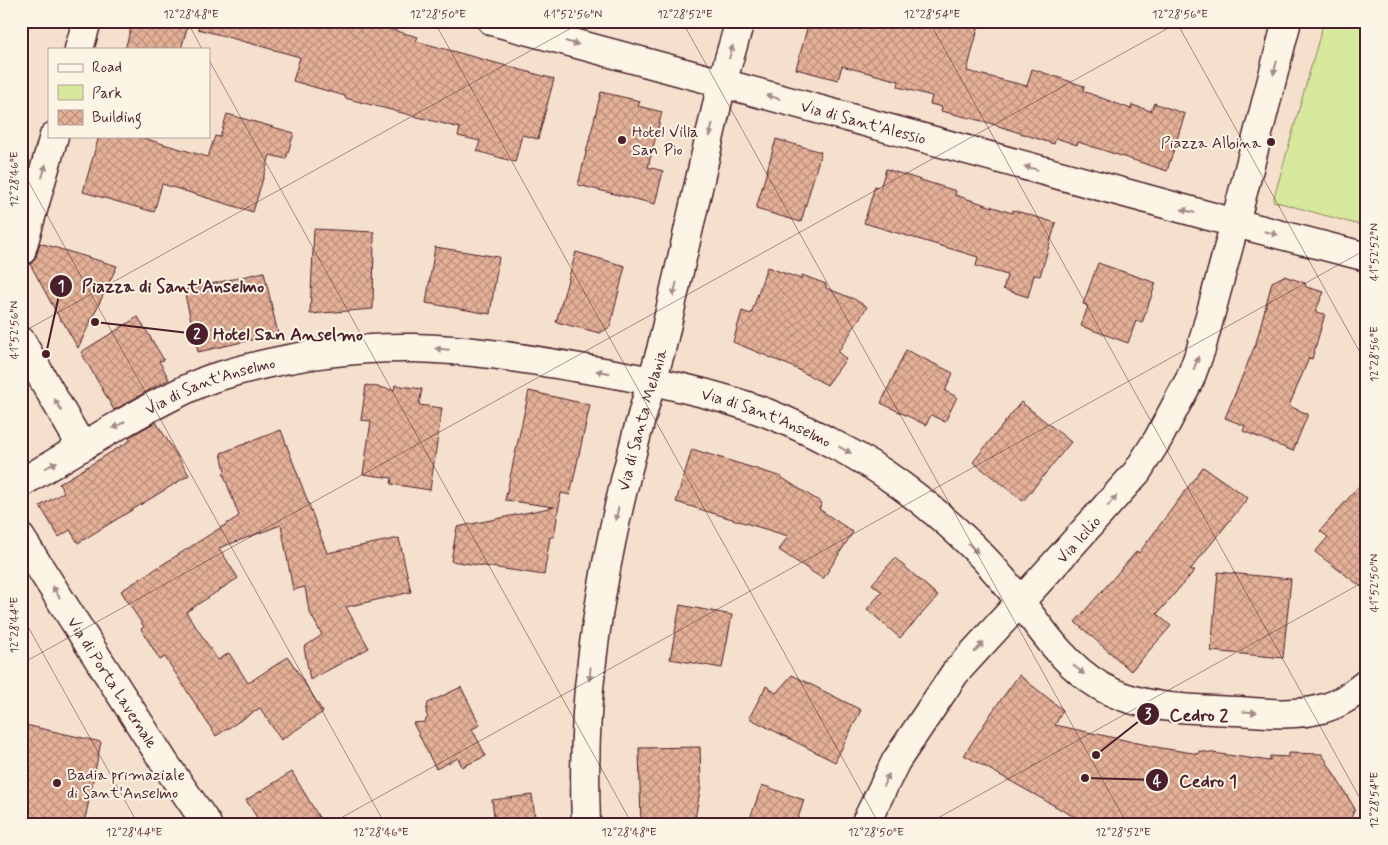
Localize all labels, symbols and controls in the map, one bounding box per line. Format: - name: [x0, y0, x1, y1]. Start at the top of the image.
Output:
- text: 12°28'48"E: [163, 7, 219, 23]
- text: 12°28'50"E: [410, 7, 466, 23]
- text: 41°52'56"N: [544, 7, 602, 23]
- text: 12°28'52"E: [657, 7, 713, 23]
- text: 12°28'54"E: [904, 7, 960, 23]
- text: 12°28'56"E: [1152, 7, 1208, 23]
- one-way arrow: [565, 39, 580, 47]
- one-way arrow: [728, 44, 736, 59]
- legend: [48, 48, 210, 138]
- text: Road: [92, 58, 122, 78]
- one-way arrow: [1271, 61, 1279, 76]
- text: Park: [92, 84, 122, 104]
- one-way arrow: [766, 93, 781, 101]
- street label: Via di Sant'Alessio: [798, 96, 928, 150]
- text: Building: [92, 108, 142, 129]
- place label: Hotel Villa San Pio: [632, 122, 698, 161]
- one-way arrow: [707, 123, 715, 138]
- place label: Piazza Albina: [1161, 133, 1261, 154]
- marker: Hotel Villa San Pio: [616, 134, 628, 146]
- marker: Piazza Albina: [1265, 136, 1277, 148]
- text: 12°28'46"E: [7, 151, 23, 207]
- one-way arrow: [41, 164, 49, 179]
- one-way arrow: [1024, 164, 1039, 172]
- one-way arrow: [1180, 206, 1195, 214]
- text: 41°52'52"N: [1367, 223, 1383, 281]
- one-way arrow: [1264, 229, 1279, 237]
- callout: Piazza di Sant'Anselmo: [49, 269, 272, 302]
- text: Piazza di Sant'Anselmo: [82, 275, 264, 299]
- text: 1: [58, 277, 64, 297]
- one-way arrow: [671, 281, 679, 296]
- text: 41°52'56"N: [7, 301, 23, 359]
- callout: Hotel San Anselmo: [184, 317, 367, 350]
- text: Hotel San Anselmo: [213, 323, 363, 347]
- text: 2: [193, 325, 201, 345]
- text: 12°28'56"E: [1367, 326, 1383, 382]
- one-way arrow: [434, 345, 450, 353]
- street label: Via di Santa Melania: [614, 346, 673, 493]
- street label: Via di Sant'Anselmo: [142, 353, 277, 420]
- one-way arrow: [1193, 356, 1200, 371]
- one-way arrow: [595, 368, 611, 376]
- street label: Via di Sant'Anselmo: [699, 384, 835, 453]
- one-way arrow: [53, 398, 62, 412]
- one-way arrow: [113, 420, 126, 429]
- one-way arrow: [837, 446, 852, 454]
- one-way arrow: [44, 461, 59, 469]
- one-way arrow: [1106, 495, 1117, 508]
- one-way arrow: [613, 506, 621, 521]
- street label: Via Icilio: [1052, 512, 1106, 568]
- one-way arrow: [967, 542, 979, 554]
- text: 41°52'50"N: [1367, 554, 1383, 612]
- one-way arrow: [51, 586, 61, 599]
- text: 12°28'44"E: [7, 597, 23, 653]
- street label: Via di Porta Lavernale: [62, 613, 162, 753]
- one-way arrow: [973, 640, 984, 653]
- one-way arrow: [1073, 665, 1086, 676]
- one-way arrow: [586, 666, 594, 682]
- callout: Cedro 2: [1135, 698, 1239, 731]
- text: Cedro 2: [1170, 704, 1229, 728]
- text: 3: [1145, 705, 1152, 725]
- one-way arrow: [1243, 708, 1259, 716]
- callout: Cedro 1: [1144, 764, 1247, 797]
- place label: Badia primaziale di Sant'Anselmo: [67, 765, 185, 804]
- text: Cedro 1: [1179, 770, 1237, 794]
- text: 4: [1153, 772, 1162, 792]
- text: 12°28'54"E: [1367, 772, 1383, 828]
- one-way arrow: [882, 773, 890, 787]
- marker: Badia primaziale di Sant'Anselmo: [51, 777, 63, 789]
- text: 12°28'44"E: [106, 825, 162, 841]
- text: 12°28'46"E: [353, 825, 409, 841]
- text: 12°28'48"E: [601, 825, 657, 841]
- text: 12°28'50"E: [848, 825, 904, 841]
- text: 12°28'52"E: [1095, 825, 1151, 841]

